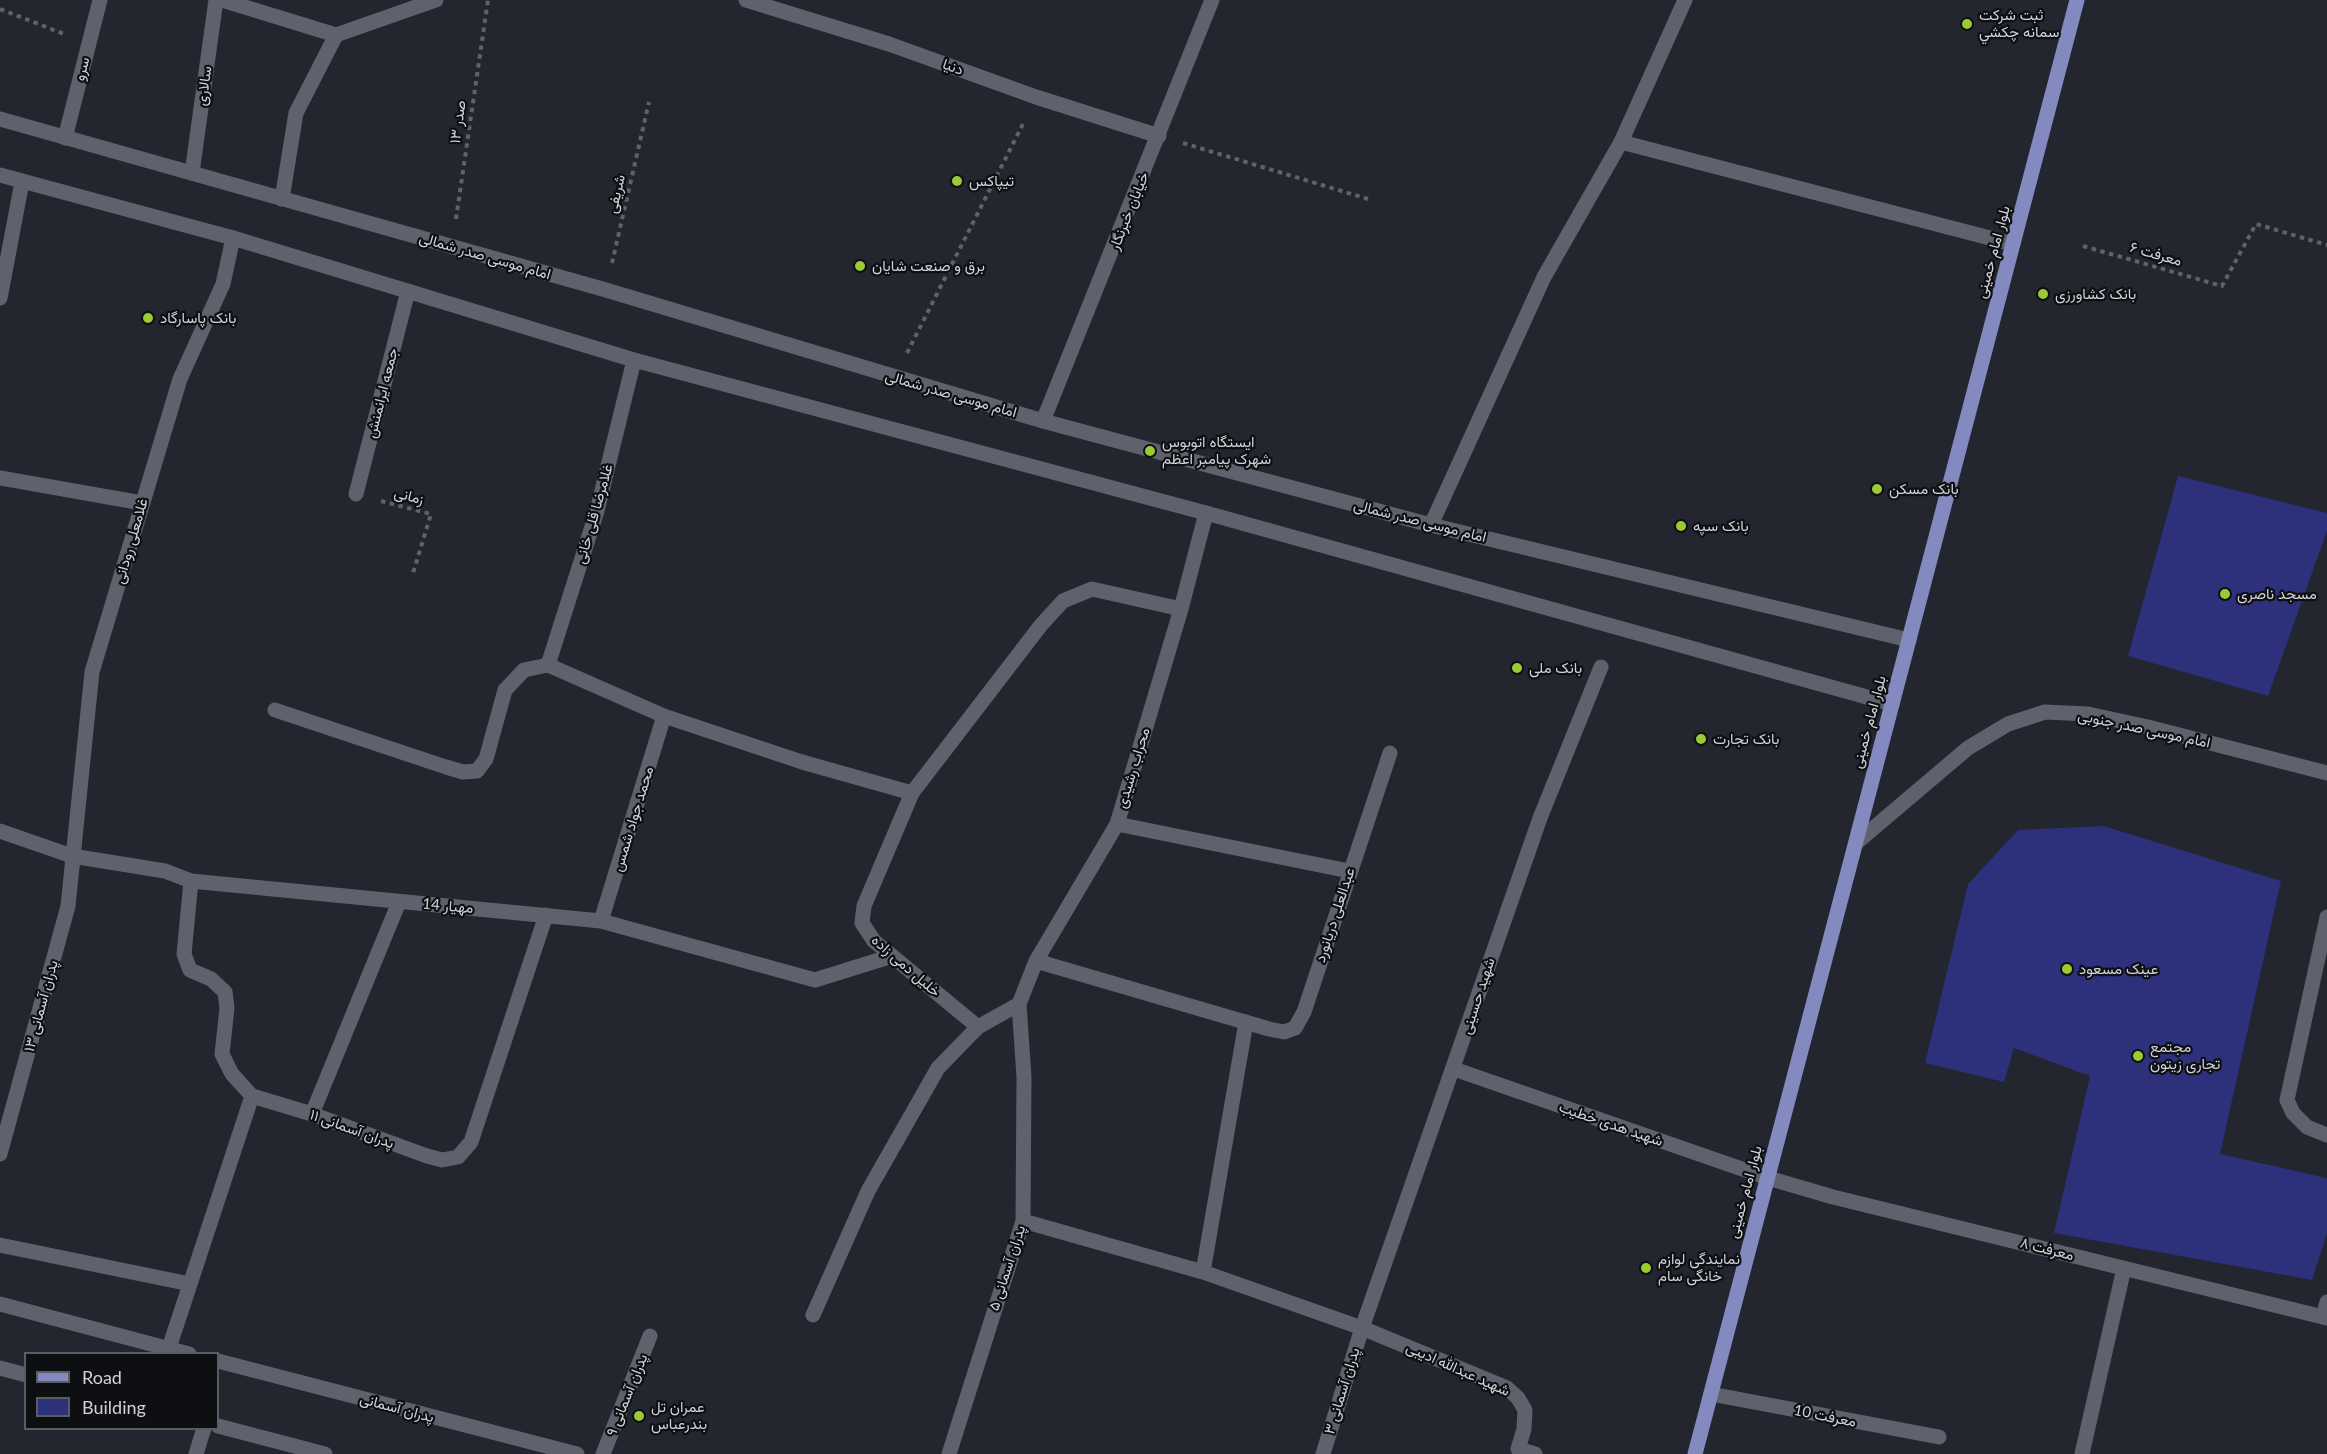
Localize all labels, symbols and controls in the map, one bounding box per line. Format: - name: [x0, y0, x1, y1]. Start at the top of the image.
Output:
- place label: ثبت شركت سمانه چكشي: [1979, 6, 2059, 41]
- marker: ثبت شركت سمانه چكشي: [1960, 17, 1974, 31]
- street label: سرو: [70, 55, 94, 83]
- street label: دنیا: [940, 55, 966, 79]
- street label: سالاری: [192, 65, 216, 107]
- street label: صدر ۱۳: [446, 99, 470, 145]
- street label: خیابان خبرنگار: [1105, 169, 1153, 253]
- place label: تیپاکس: [969, 172, 1014, 190]
- street label: شریفی: [603, 173, 629, 215]
- marker: تیپاکس: [950, 174, 964, 188]
- street label: بلوار امام خمینی: [1972, 204, 2014, 300]
- street label: امام موسی صدر شمالی: [417, 229, 553, 283]
- street label: معرفت ۶: [2128, 238, 2184, 270]
- place label: برق و صنعت شایان: [872, 257, 985, 275]
- marker: برق و صنعت شایان: [853, 259, 867, 273]
- place label: بانک کشاورزی: [2055, 285, 2136, 303]
- marker: بانک کشاورزی: [2036, 287, 2050, 301]
- place label: بانک پاسارگاد: [160, 309, 236, 327]
- marker: بانک پاسارگاد: [141, 311, 155, 325]
- street label: جمعه ایرانمنش: [362, 346, 402, 440]
- street label: امام موسی صدر شمالی: [883, 367, 1019, 421]
- place label: ایستگاه اتوبوس شهرک پیامبر اعظم: [1162, 433, 1271, 468]
- marker: ایستگاه اتوبوس شهرک پیامبر اعظم: [1143, 444, 1157, 458]
- street label: غلامرضا قلی خانی: [571, 462, 617, 566]
- place label: بانک مسکن: [1889, 480, 1959, 498]
- marker: بانک مسکن: [1870, 482, 1884, 496]
- street label: زمانی: [392, 483, 426, 509]
- street label: غلامعلی رودانی: [110, 496, 152, 586]
- street label: امام موسی صدر شمالی: [1352, 496, 1488, 546]
- place label: بانک سپه: [1693, 517, 1749, 535]
- marker: بانک سپه: [1674, 519, 1688, 533]
- place label: مسجد ناصری: [2237, 585, 2317, 603]
- marker: مسجد ناصری: [2218, 587, 2232, 601]
- place label: بانک ملی: [1529, 659, 1582, 677]
- marker: بانک ملی: [1510, 661, 1524, 675]
- street label: بلوار امام خمینی: [1848, 674, 1890, 770]
- street label: امام موسی صدر جنوبی: [2076, 706, 2212, 752]
- street label: محراب رشیدی: [1112, 726, 1154, 810]
- place label: بانک تجارت: [1713, 730, 1779, 748]
- marker: بانک تجارت: [1694, 732, 1708, 746]
- street label: محمد جواد شمس: [608, 764, 658, 874]
- street label: عبدالعلی دریانورد: [1311, 865, 1359, 965]
- street label: مهیار 14: [422, 895, 474, 917]
- street label: خلیل دمی زاده: [868, 931, 944, 1001]
- street label: شهید حسینی: [1457, 955, 1499, 1037]
- street label: پدران آسمانی ۱۳: [20, 958, 62, 1054]
- place label: عینک ‌‌مسعود: [2079, 960, 2158, 978]
- marker: عینک ‌‌مسعود: [2060, 962, 2074, 976]
- place label: مجتمع تجاری زیتون: [2150, 1038, 2220, 1073]
- marker: مجتمع تجاری زیتون: [2131, 1049, 2145, 1063]
- street label: شهید هدی خطیب: [1557, 1098, 1665, 1150]
- street label: پدران آسمانی ۱۱: [307, 1105, 397, 1153]
- street label: بلوار امام خمینی: [1724, 1144, 1766, 1240]
- street label: پدران آسمانی ۵: [985, 1223, 1029, 1313]
- street label: معرفت ۸: [2018, 1234, 2076, 1264]
- place label: نمایندگی لوازم خانگی سام: [1658, 1250, 1740, 1285]
- marker: نمایندگی لوازم خانگی سام: [1639, 1261, 1653, 1275]
- street label: شهید عبدالله ادیبی: [1403, 1338, 1513, 1400]
- street label: پدران آسمانی ۳: [1320, 1345, 1364, 1437]
- street label: پدران آسمانی ۹: [602, 1351, 652, 1439]
- legend: [24, 1352, 219, 1430]
- text: Road: [82, 1366, 122, 1388]
- street label: پدران آسمانی: [358, 1389, 436, 1427]
- text: Building: [82, 1396, 146, 1418]
- place label: عمران تل بندرعباس: [651, 1398, 707, 1433]
- street label: معرفت 10: [1792, 1401, 1858, 1431]
- marker: عمران تل بندرعباس: [632, 1409, 646, 1423]

